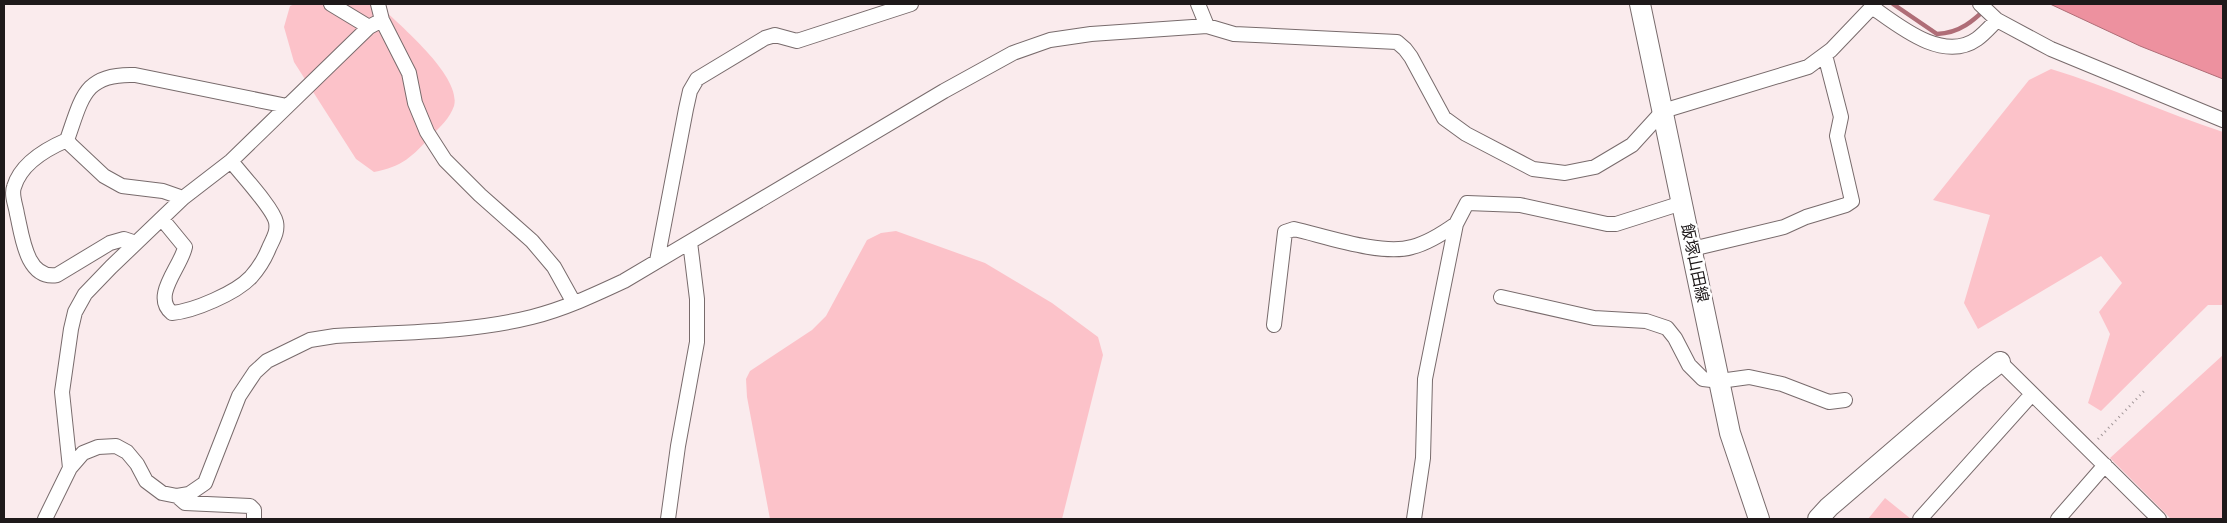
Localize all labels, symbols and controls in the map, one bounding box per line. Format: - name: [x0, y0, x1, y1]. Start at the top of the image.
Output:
- street label: 飯塚山田線: [1676, 222, 1714, 304]

